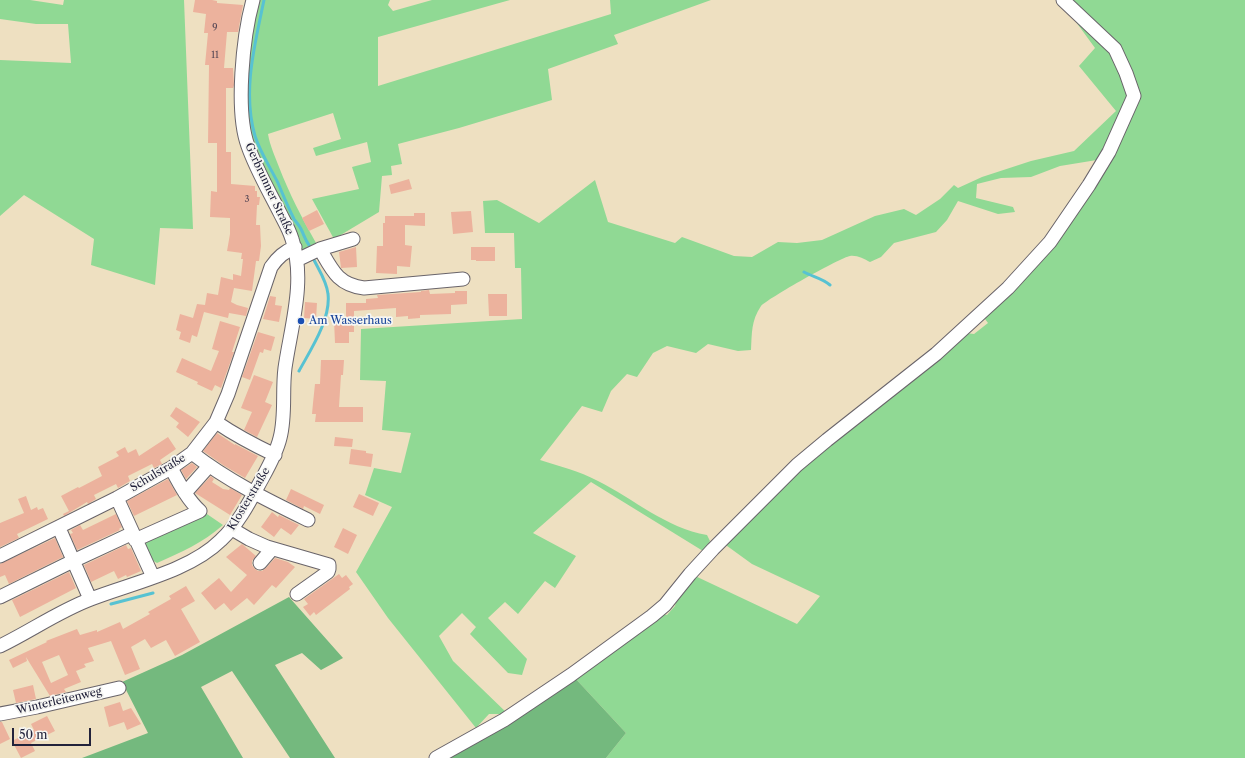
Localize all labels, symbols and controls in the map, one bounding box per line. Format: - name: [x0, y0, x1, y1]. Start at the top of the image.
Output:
- house number: 9: [212, 22, 218, 32]
- house number: 11: [211, 50, 219, 60]
- street label: Gerbrunner Straße: [242, 141, 296, 237]
- house number: 3: [245, 194, 249, 204]
- place label: Am Wasserhaus: [309, 314, 392, 328]
- marker: Am Wasserhaus: [296, 316, 306, 326]
- street label: Schulstraße: [128, 451, 188, 495]
- street label: Klosterstraße: [225, 465, 273, 533]
- street label: Winterleitenweg: [15, 685, 103, 717]
- scale bar: [14, 720, 93, 746]
- text: 50 m: [19, 727, 48, 742]

